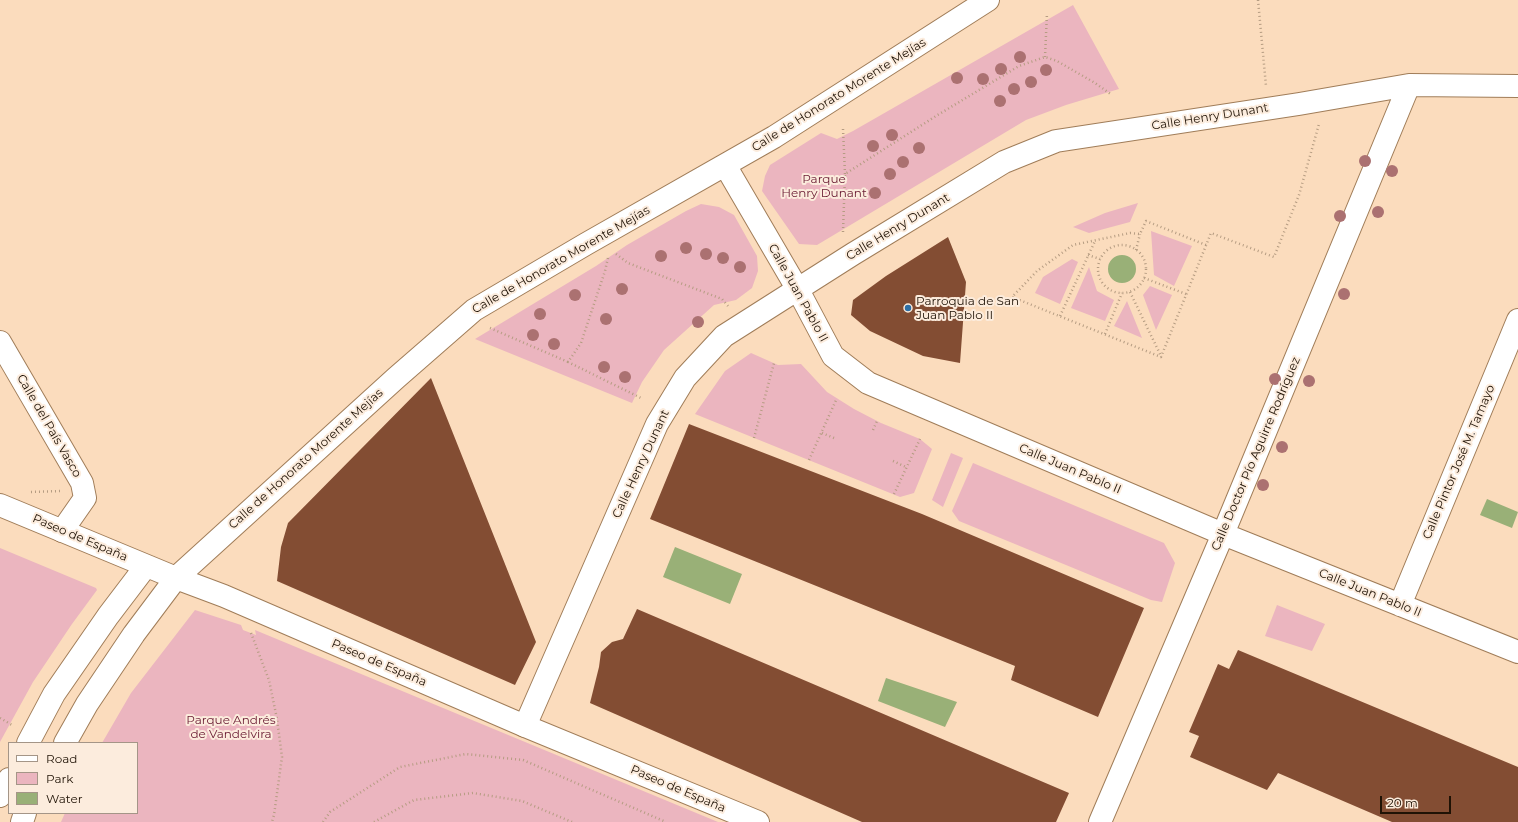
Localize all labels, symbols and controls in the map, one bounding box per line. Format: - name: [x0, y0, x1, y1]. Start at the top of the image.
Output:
- street label: Calle de Honorato Morente Mejías: [749, 35, 929, 155]
- street label: Calle Henry Dunant: [1151, 101, 1269, 133]
- park label: Parque Henry Dunant: [781, 172, 867, 200]
- street label: Calle Henry Dunant: [844, 190, 952, 264]
- street label: Calle de Honorato Morente Mejías: [470, 203, 652, 317]
- street label: Calle Juan Pablo II: [765, 242, 831, 344]
- place label: Parroquia de San Juan Pablo II: [916, 294, 1019, 322]
- marker: Parroquia de San Juan Pablo II: [903, 303, 913, 313]
- street label: Calle Doctor Pío Aguirre Rodríguez: [1209, 355, 1303, 553]
- street label: Calle del País Vasco: [14, 372, 84, 480]
- street label: Calle Pintor José M. Tamayo: [1420, 383, 1498, 541]
- street label: Calle de Honorato Morente Mejías: [226, 386, 386, 532]
- street label: Calle Henry Dunant: [610, 407, 672, 521]
- street label: Calle Juan Pablo II: [1017, 441, 1123, 497]
- street label: Paseo de España: [30, 511, 130, 565]
- street label: Calle Juan Pablo II: [1317, 566, 1423, 620]
- street label: Paseo de España: [329, 636, 429, 690]
- park label: Parque Andrés de Vandelvira: [186, 713, 276, 741]
- legend: [8, 742, 138, 814]
- text: Road: [46, 751, 77, 766]
- street label: Paseo de España: [628, 762, 728, 816]
- text: Park: [46, 771, 73, 786]
- scale bar: [1382, 788, 1453, 814]
- text: Water: [46, 791, 82, 806]
- text: 20 m: [1387, 795, 1418, 810]

